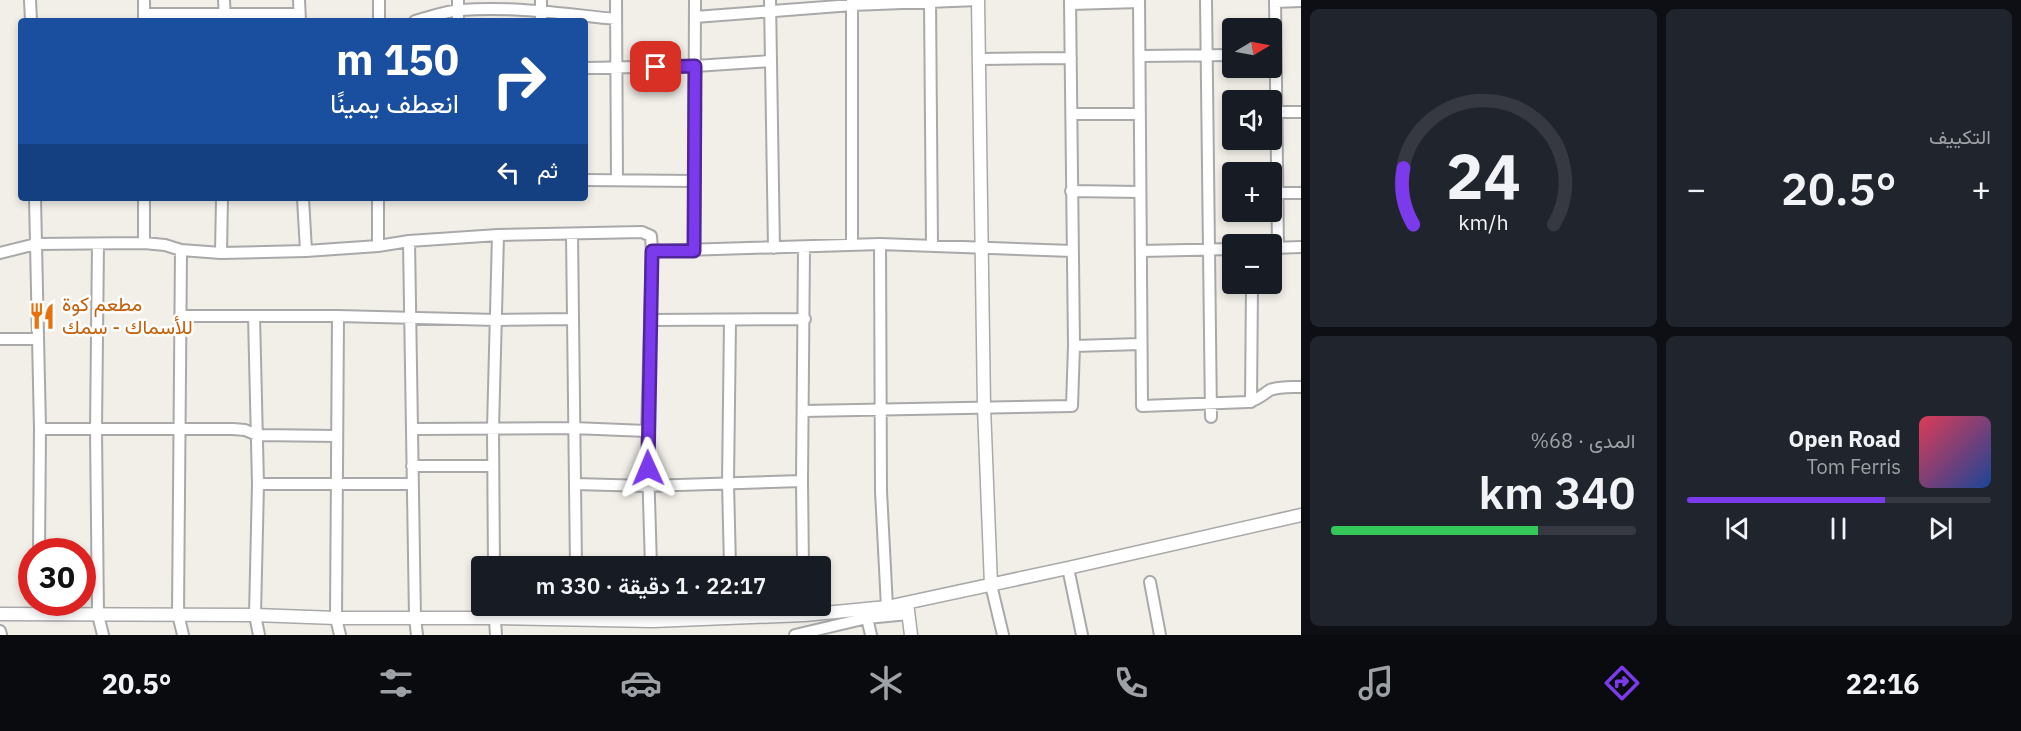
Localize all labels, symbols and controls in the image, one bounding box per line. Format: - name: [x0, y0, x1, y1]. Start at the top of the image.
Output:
- north arrow: [1222, 18, 1282, 78]
- map controls: [1222, 18, 1282, 294]
- text: 150 m: [336, 32, 459, 87]
- pin: [630, 41, 681, 92]
- icon: right: [480, 42, 558, 120]
- icon: arrive: [639, 50, 672, 83]
- text: انعطف يمينًا: [330, 85, 459, 120]
- button: sound: [1222, 90, 1282, 150]
- text: التكييف: [1929, 123, 1991, 150]
- text: 24: [1446, 135, 1521, 216]
- text: ثم: [537, 155, 558, 184]
- icon: left: [492, 156, 525, 189]
- text: 20.5°: [1781, 159, 1897, 217]
- button: +: [1222, 162, 1282, 222]
- text: −: [1687, 167, 1706, 210]
- text: +: [1971, 167, 1991, 210]
- text: km/h: [1458, 208, 1508, 236]
- button: −: [1222, 234, 1282, 294]
- place label: مطعم كوة للأسماك - سمك: [62, 290, 193, 340]
- restaurant icon: مطعم كوة للأسماك - سمك: [27, 301, 57, 331]
- text: Open Road: [1788, 424, 1901, 453]
- text: المدى · 68%: [1530, 427, 1636, 454]
- position arrow: [616, 436, 680, 500]
- text: Tom Ferris: [1806, 453, 1901, 480]
- text: 340 km: [1479, 463, 1636, 521]
- icon: previous: [1721, 512, 1754, 545]
- icon: pause: [1822, 512, 1855, 545]
- icon: next: [1924, 512, 1957, 545]
- speed limit sign: 30: [18, 538, 96, 616]
- text: 22:17 · 1 دقيقة · 330 m: [536, 571, 766, 600]
- icon: filters: [375, 662, 417, 704]
- icon: car: [620, 662, 662, 704]
- icon: climate: [865, 662, 907, 704]
- icon: phone: [1110, 662, 1152, 704]
- icon: music: [1355, 662, 1397, 704]
- icon: directions: [1601, 662, 1643, 704]
- text: 20.5°: [102, 666, 171, 701]
- text: 22:16: [1846, 666, 1919, 701]

